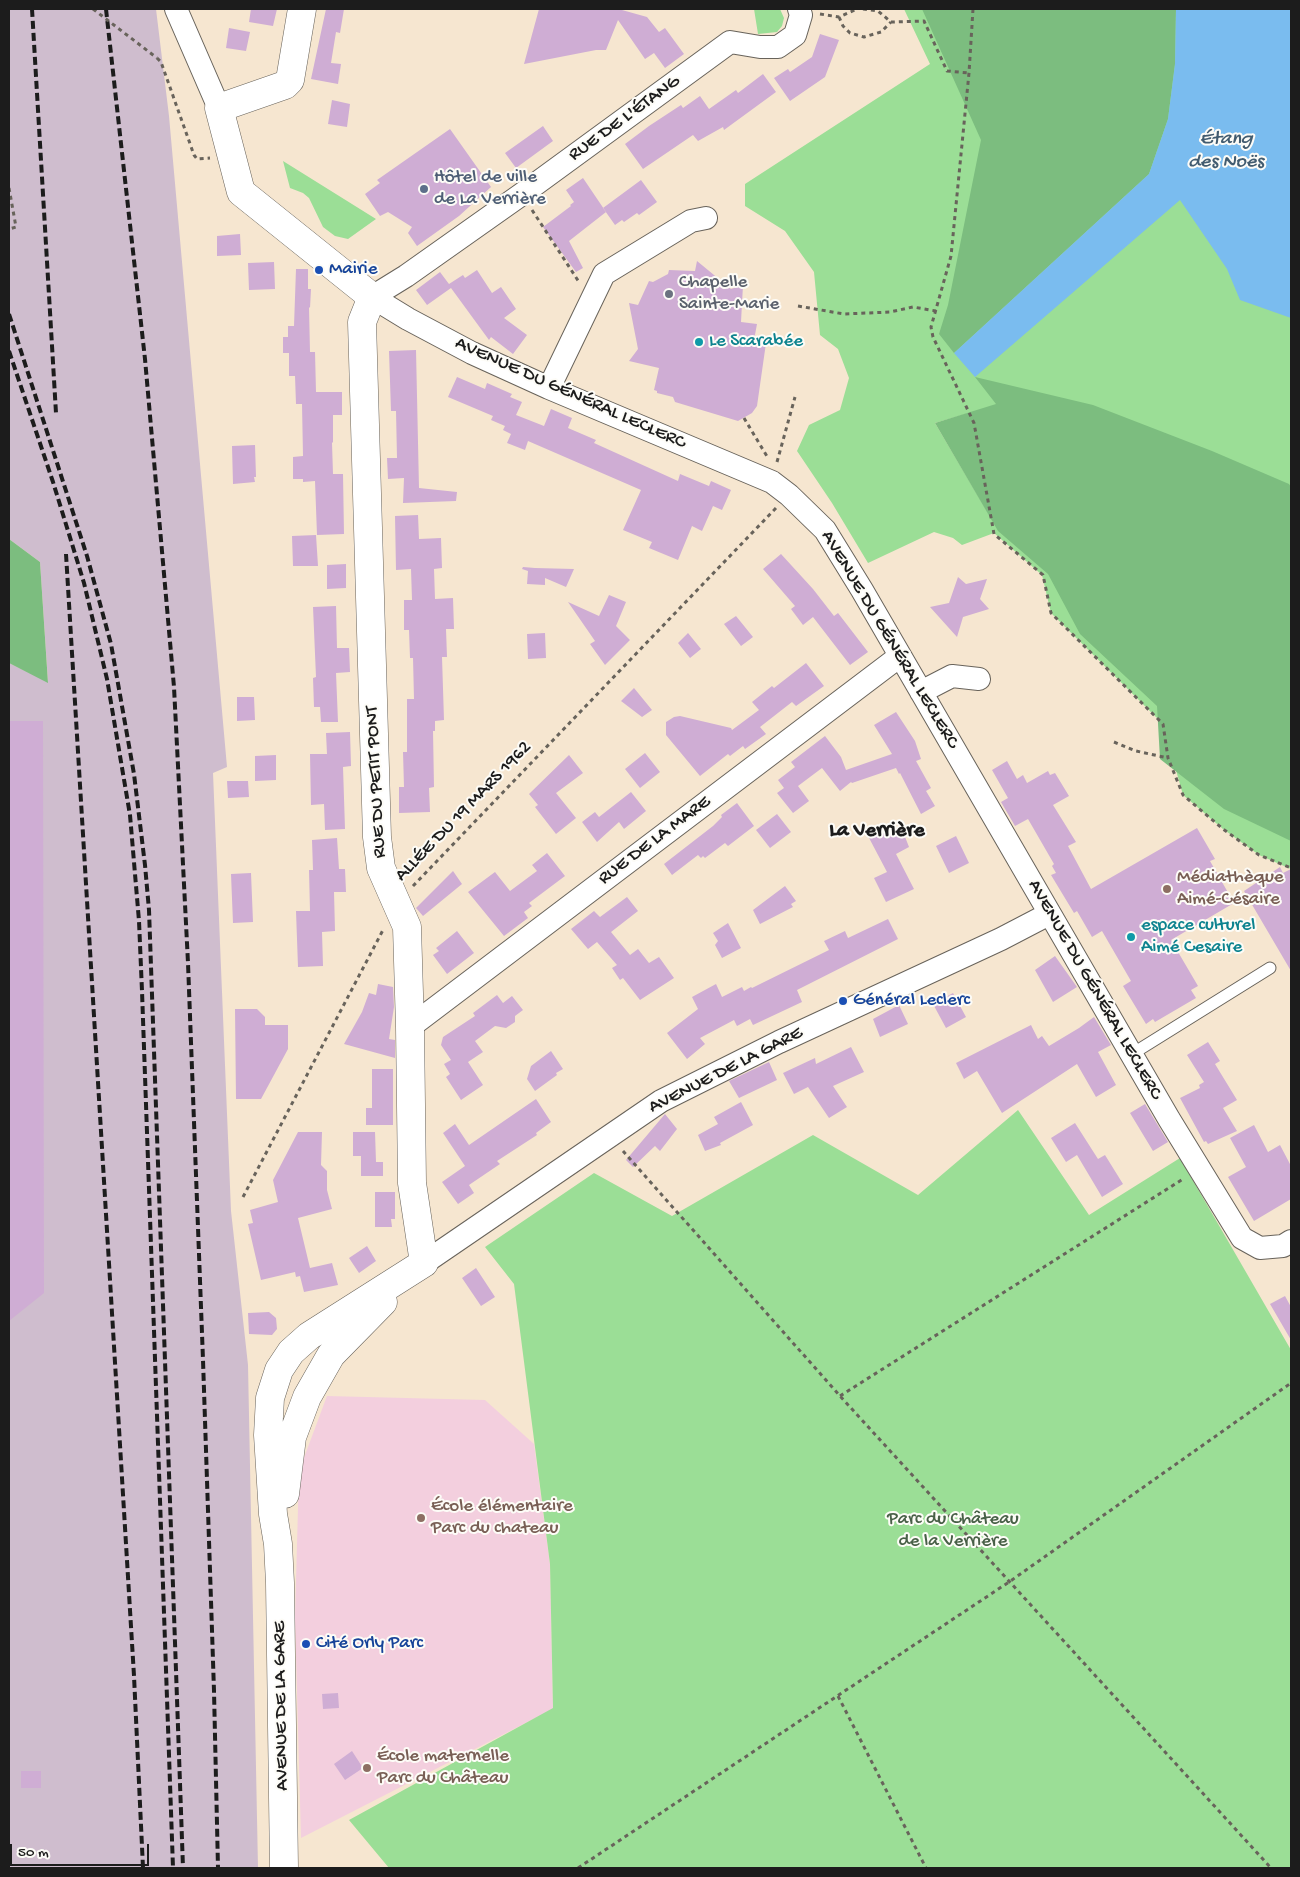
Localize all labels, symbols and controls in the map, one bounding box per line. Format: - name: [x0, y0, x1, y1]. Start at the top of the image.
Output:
- street label: RUE DE L'ÉTANG: [565, 71, 685, 167]
- water label: Étang des Noës: [1188, 128, 1264, 175]
- place label: Hôtel de ville de La Verrière: [434, 167, 546, 211]
- marker: Hôtel de ville de La Verrière: [418, 183, 430, 195]
- place label: Mairie: [329, 259, 378, 281]
- marker: Mairie: [313, 264, 325, 276]
- place label: Chapelle Sainte-Marie: [679, 272, 779, 316]
- marker: Chapelle Sainte-Marie: [663, 288, 675, 300]
- place label: Le Scarabée: [709, 331, 803, 353]
- street label: AVENUE DU GÉNÉRAL LECLERC: [451, 333, 689, 455]
- marker: Le Scarabée: [693, 336, 705, 348]
- street label: AVENUE DU GÉNÉRAL LECLERC: [815, 527, 963, 753]
- street label: RUE DU PETIT PONT: [362, 705, 392, 859]
- street label: ALLÉE DU 19 MARS 1962: [391, 737, 537, 887]
- street label: RUE DE LA MARE: [594, 791, 716, 891]
- district label: La Verrière: [829, 819, 925, 845]
- place label: Médiathèque Aimé-Césaire: [1177, 867, 1284, 911]
- street label: AVENUE DU GÉNÉRAL LECLERC: [1022, 876, 1166, 1104]
- marker: Médiathèque Aimé-Césaire: [1161, 883, 1173, 895]
- place label: espace culturel Aimé Cesaire: [1141, 915, 1255, 959]
- marker: espace culturel Aimé Cesaire: [1125, 931, 1137, 943]
- place label: Général Leclerc: [853, 990, 970, 1012]
- marker: Général Leclerc: [837, 995, 849, 1007]
- street label: AVENUE DE LA GARE: [645, 1022, 807, 1120]
- place label: École élémentaire Parc du chateau: [431, 1496, 573, 1540]
- park label: Parc du Château de la Verrière: [887, 1509, 1019, 1553]
- marker: École élémentaire Parc du chateau: [415, 1512, 427, 1524]
- street label: AVENUE DE LA GARE: [269, 1621, 295, 1791]
- place label: Cité Orly Parc: [316, 1633, 423, 1655]
- marker: Cité Orly Parc: [300, 1638, 312, 1650]
- place label: École maternelle Parc du Château: [377, 1746, 509, 1790]
- marker: École maternelle Parc du Château: [361, 1762, 373, 1774]
- scale bar: [12, 1834, 151, 1866]
- text: 50 m: [18, 1844, 49, 1862]

